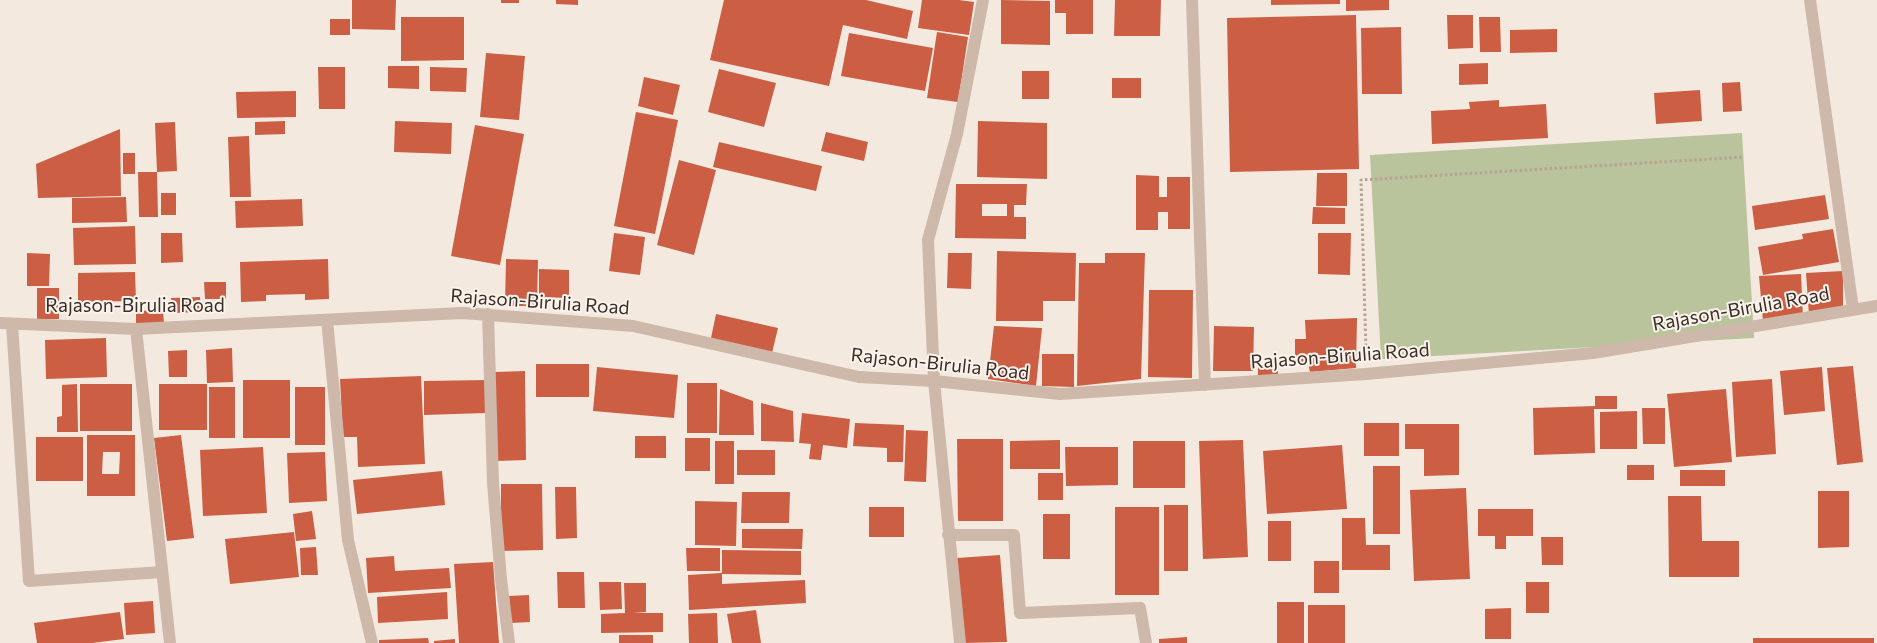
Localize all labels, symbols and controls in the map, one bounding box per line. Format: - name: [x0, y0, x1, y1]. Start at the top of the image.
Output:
- street label: Rajason-Birulia Road: [1651, 282, 1831, 336]
- street label: Rajason-Birulia Road: [450, 284, 630, 320]
- street label: Rajason-Birulia Road: [45, 295, 225, 317]
- street label: Rajason-Birulia Road: [1250, 338, 1430, 374]
- street label: Rajason-Birulia Road: [850, 343, 1030, 385]

